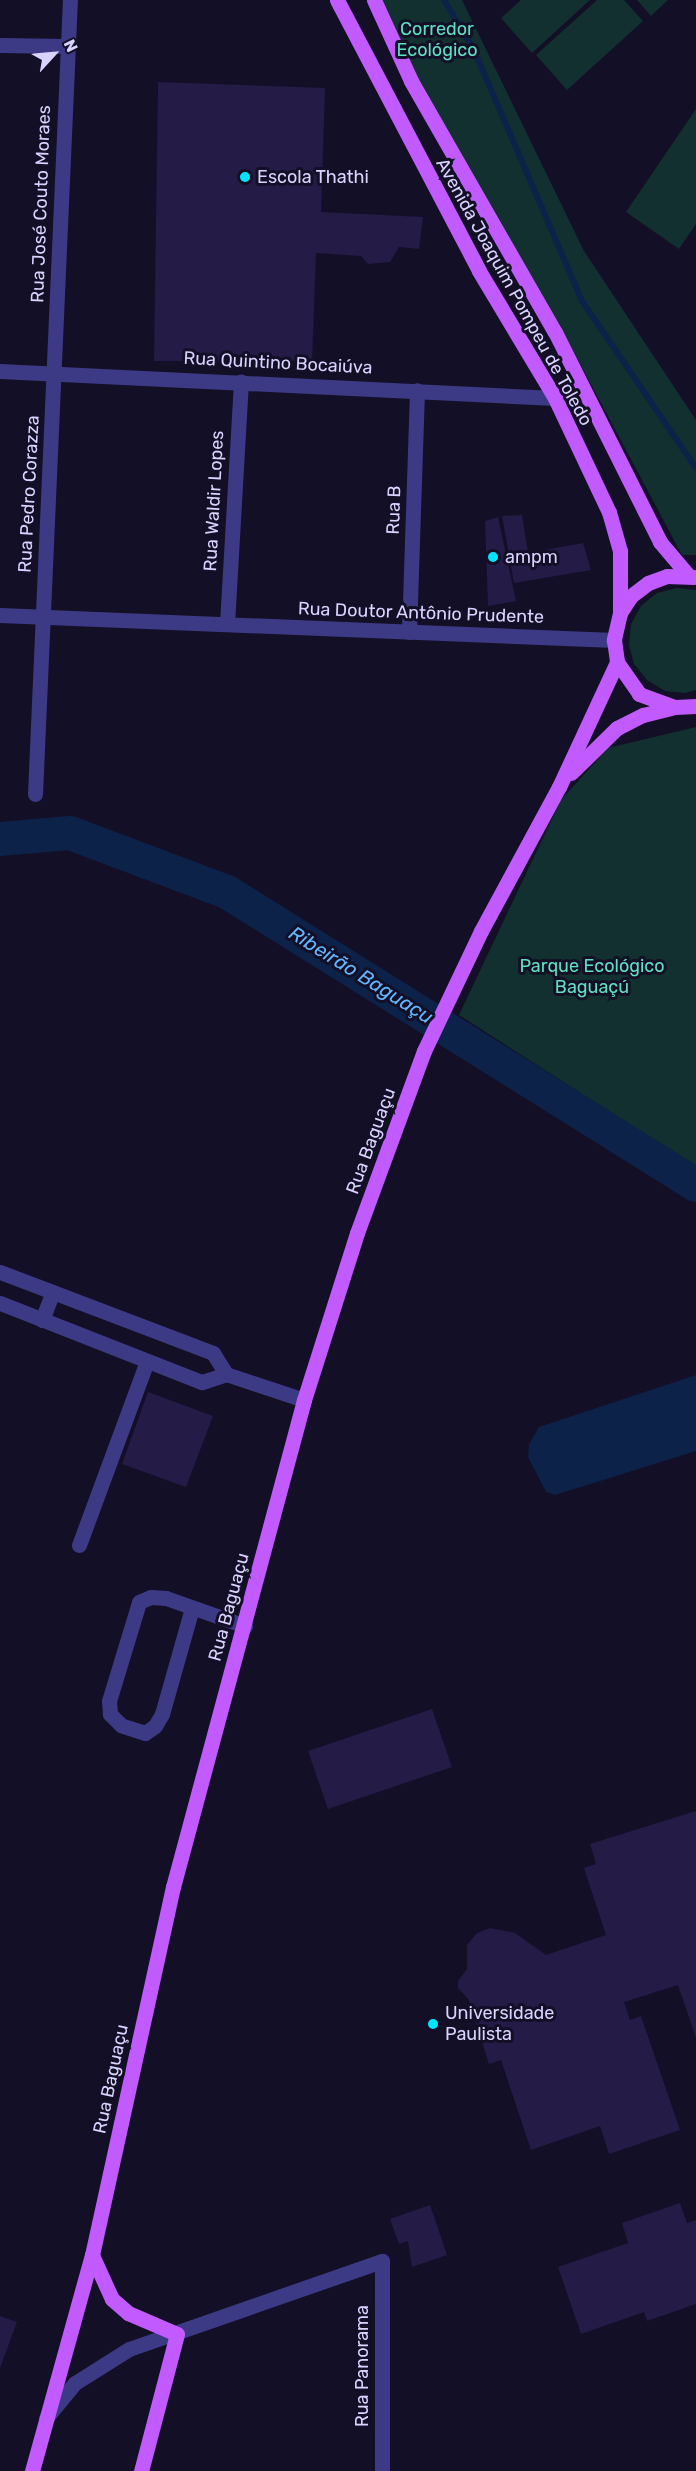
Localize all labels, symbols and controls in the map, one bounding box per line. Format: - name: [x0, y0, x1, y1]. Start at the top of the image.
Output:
- park label: Corredor Ecológico: [396, 19, 478, 62]
- north arrow: [24, 24, 84, 84]
- text: N: [60, 37, 82, 55]
- street label: Rua José Couto Moraes: [27, 105, 55, 303]
- street label: Avenida Joaquim Pompeu de Toledo: [431, 154, 597, 430]
- place label: Escola Thathi: [257, 166, 369, 188]
- marker: Escola Thathi: [238, 170, 252, 184]
- street label: Rua Quintino Bocaiúva: [183, 347, 373, 379]
- street label: Rua Pedro Corazza: [14, 415, 44, 573]
- street label: Rua Waldir Lopes: [200, 430, 228, 572]
- street label: Rua B: [382, 485, 406, 535]
- place label: ampm: [505, 546, 558, 568]
- marker: ampm: [486, 550, 500, 564]
- street label: Rua Doutor Antônio Prudente: [297, 598, 545, 628]
- water label: Ribeirão Baguaçu: [284, 921, 438, 1029]
- park label: Parque Ecológico Baguaçú: [519, 956, 665, 998]
- street label: Rua Baguaçu: [342, 1085, 400, 1197]
- street label: Rua Baguaçu: [204, 1550, 254, 1664]
- place label: Universidade Paulista: [445, 2003, 554, 2046]
- marker: Universidade Paulista: [426, 2017, 440, 2031]
- street label: Rua Baguaçu: [89, 2022, 133, 2136]
- street label: Rua Panorama: [351, 2305, 373, 2427]

